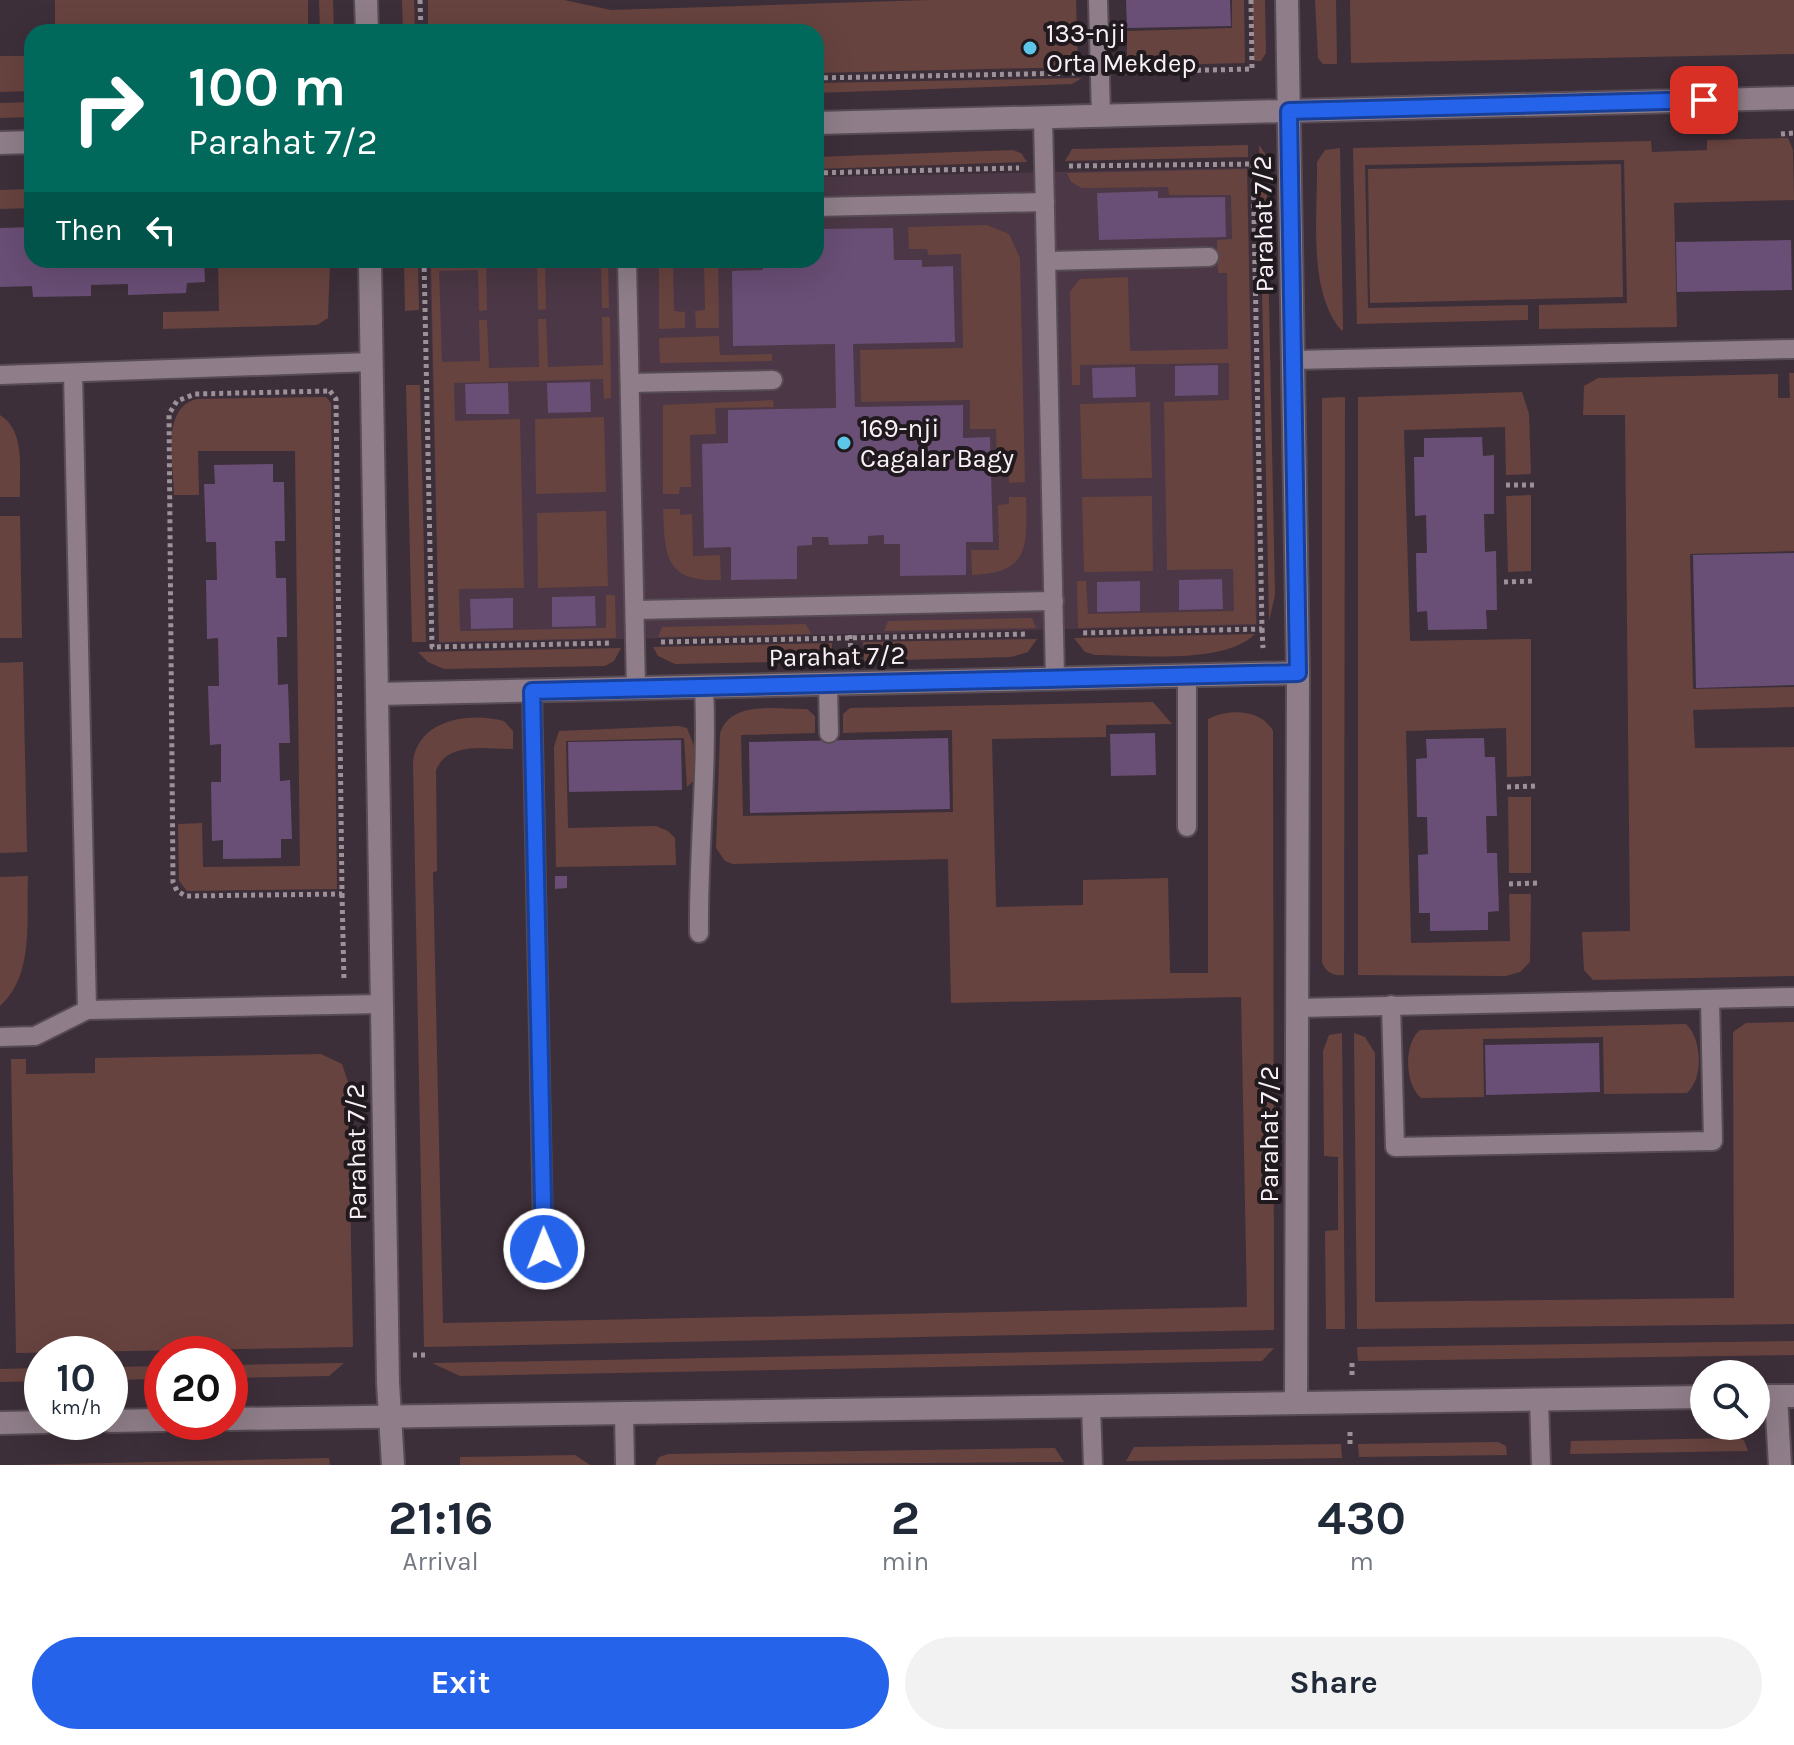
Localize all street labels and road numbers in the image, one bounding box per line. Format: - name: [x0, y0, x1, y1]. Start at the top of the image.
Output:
- street label: Parahat 7/2: [1247, 155, 1280, 293]
- street label: Parahat 7/2: [768, 640, 906, 673]
- street label: Parahat 7/2: [1254, 1066, 1285, 1202]
- street label: Parahat 7/2: [340, 1083, 373, 1221]

